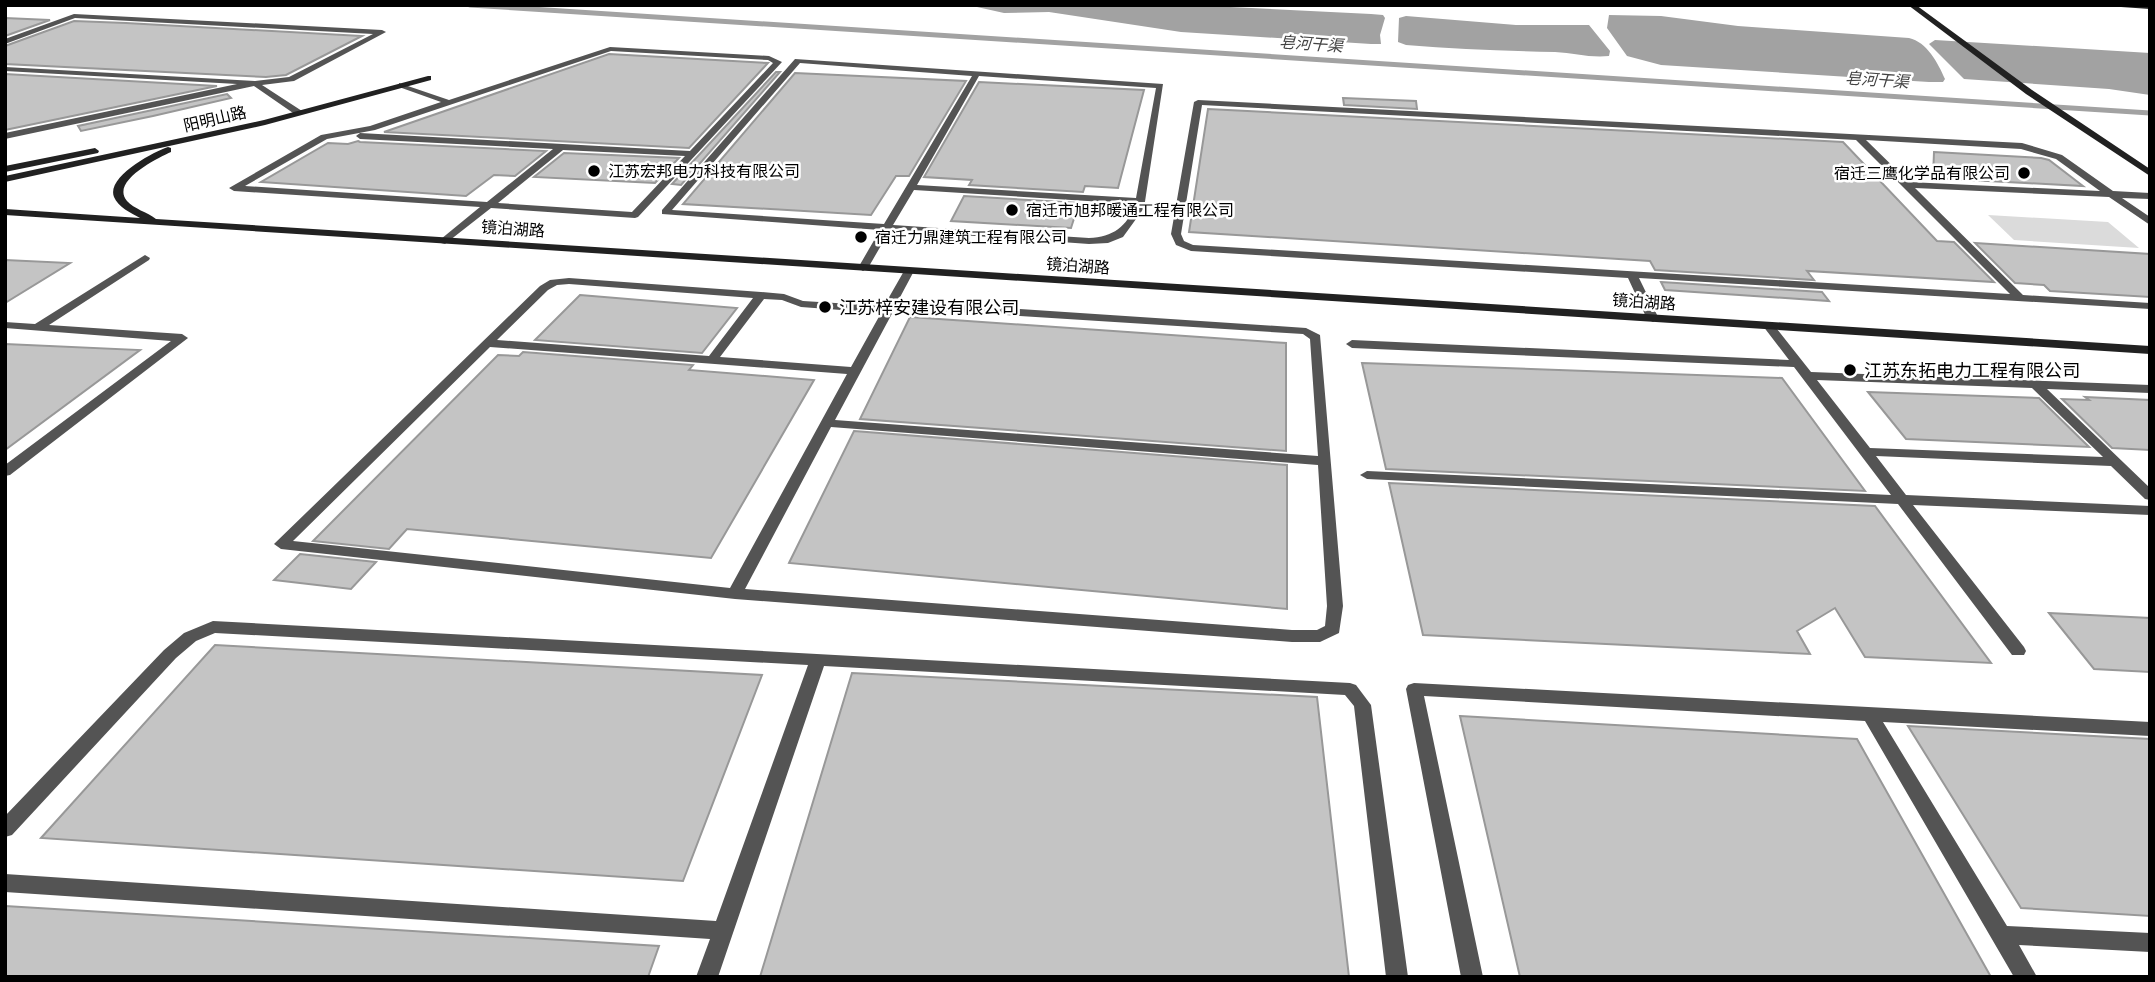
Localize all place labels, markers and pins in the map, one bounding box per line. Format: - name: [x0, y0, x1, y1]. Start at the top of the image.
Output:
- place label: 江苏宏邦电力科技有限公司: [608, 162, 800, 181]
- marker: 江苏宏邦电力科技有限公司: [586, 163, 602, 179]
- place label: 宿迁三鹰化学品有限公司: [1834, 164, 2010, 183]
- marker: 宿迁三鹰化学品有限公司: [2016, 165, 2032, 181]
- place label: 宿迁市旭邦暖通工程有限公司: [1026, 201, 1234, 220]
- marker: 宿迁市旭邦暖通工程有限公司: [1004, 202, 1020, 218]
- place label: 宿迁力鼎建筑工程有限公司: [875, 228, 1067, 247]
- marker: 宿迁力鼎建筑工程有限公司: [853, 229, 869, 245]
- place label: 江苏梓安建设有限公司: [839, 297, 1019, 318]
- marker: 江苏梓安建设有限公司: [817, 299, 833, 315]
- place label: 江苏东拓电力工程有限公司: [1864, 360, 2080, 381]
- marker: 江苏东拓电力工程有限公司: [1842, 362, 1858, 378]

